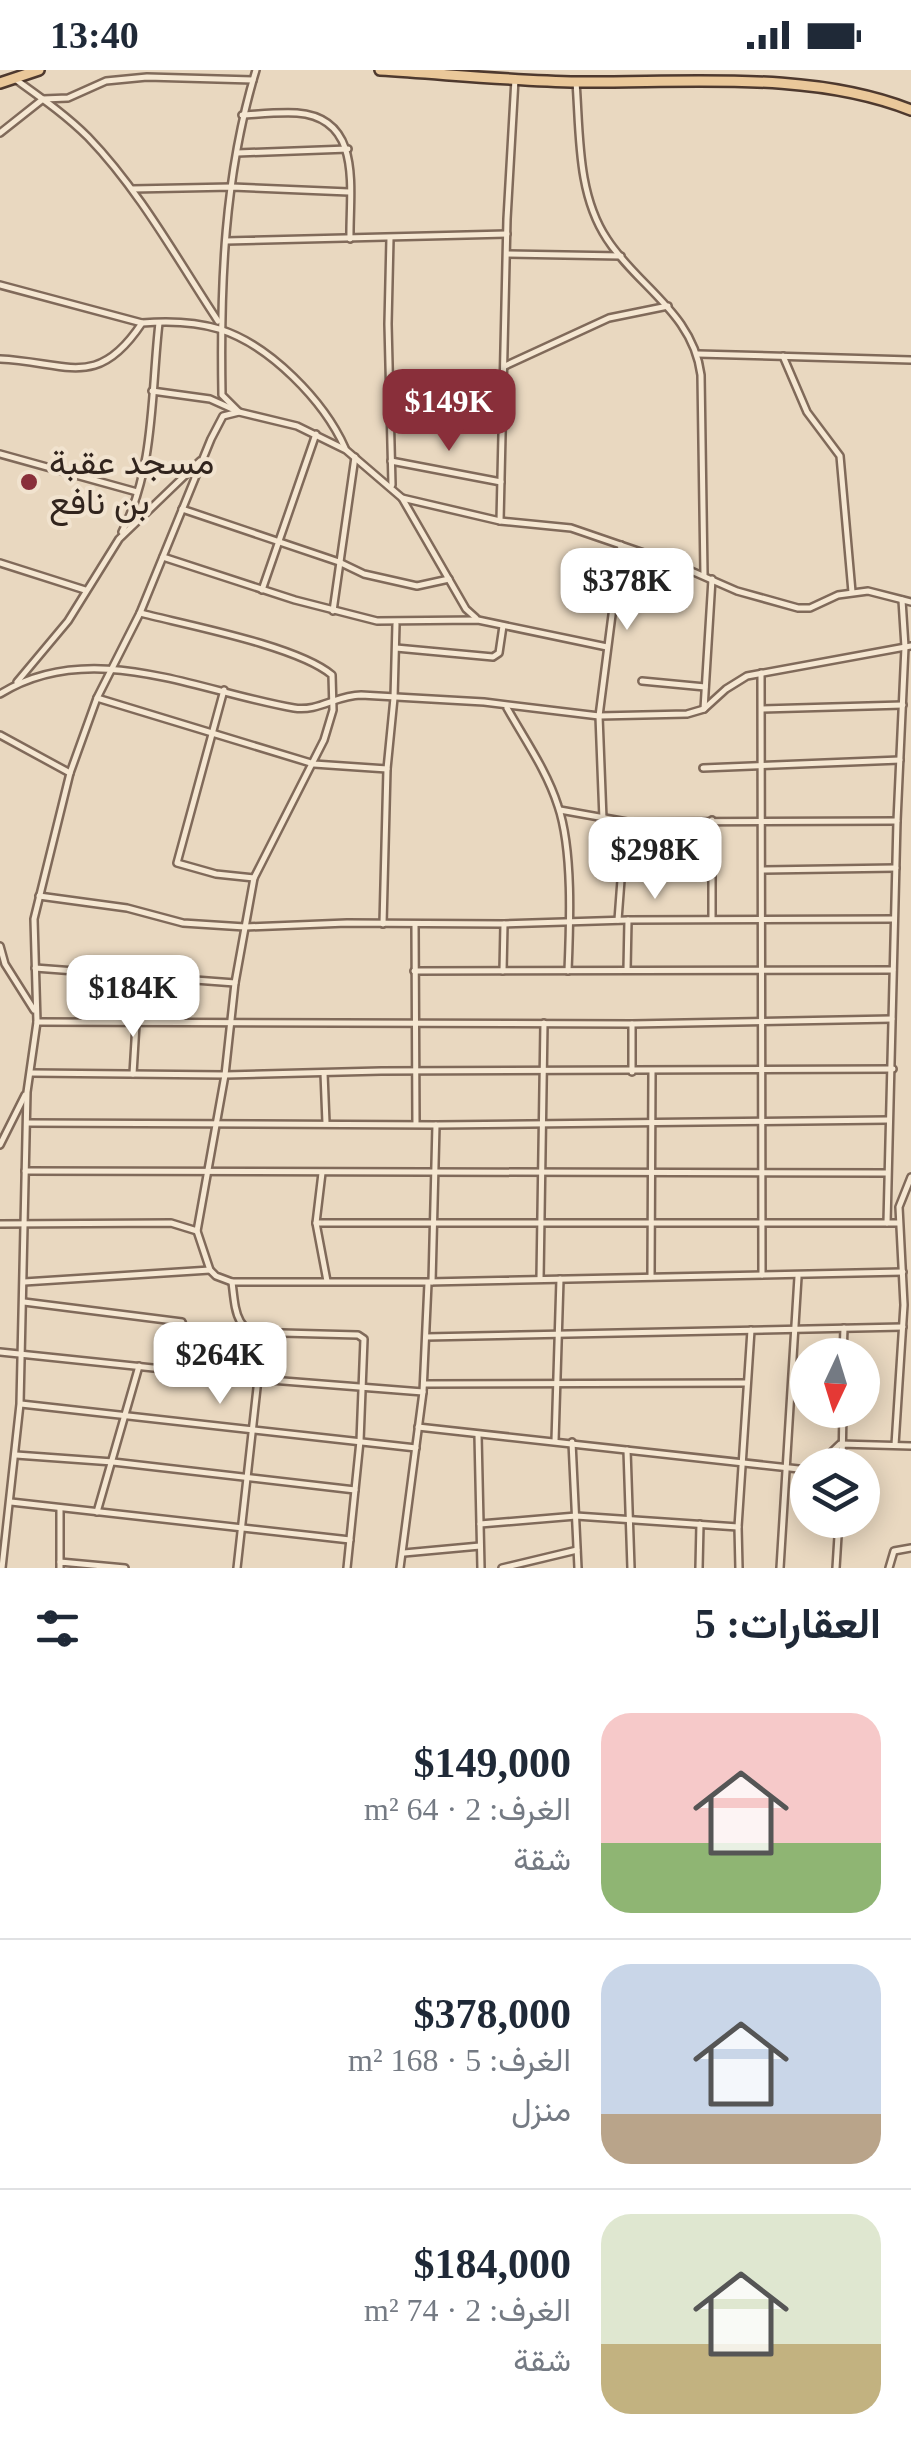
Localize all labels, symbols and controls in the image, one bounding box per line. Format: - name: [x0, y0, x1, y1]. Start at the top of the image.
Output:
- text: 13:40: [50, 14, 139, 56]
- pin: $149K: [379, 369, 519, 454]
- text: $149K: [405, 383, 493, 419]
- place label: مسجد عقبة بن نافع: [49, 443, 214, 526]
- marker: مسجد عقبة بن نافع: [18, 471, 40, 493]
- pin: $378K: [557, 548, 697, 633]
- text: $378K: [583, 562, 671, 598]
- pin: $298K: [585, 817, 725, 902]
- text: $298K: [611, 831, 699, 867]
- pin: $184K: [63, 955, 203, 1040]
- text: $184K: [89, 969, 177, 1005]
- pin: $264K: [150, 1322, 290, 1407]
- text: $264K: [176, 1336, 264, 1372]
- north arrow: [790, 1338, 880, 1428]
- map controls: [790, 1338, 880, 1538]
- button: layers: [790, 1448, 880, 1538]
- icon: filters: [30, 1601, 85, 1656]
- text: العقارات: 5: [695, 1601, 881, 1647]
- text: $149,000: [414, 1740, 571, 1786]
- icon: home: [681, 1753, 801, 1873]
- text: الغرف: 2 · 64 m²: [364, 1791, 571, 1827]
- text: شقة: [513, 1841, 571, 1877]
- text: $378,000: [414, 1991, 571, 2037]
- icon: home: [681, 2004, 801, 2124]
- text: الغرف: 5 · 168 m²: [348, 2042, 571, 2078]
- text: منزل: [511, 2092, 571, 2128]
- text: $184,000: [414, 2241, 571, 2287]
- icon: home: [681, 2254, 801, 2374]
- text: الغرف: 2 · 74 m²: [364, 2292, 571, 2328]
- text: شقة: [513, 2342, 571, 2378]

